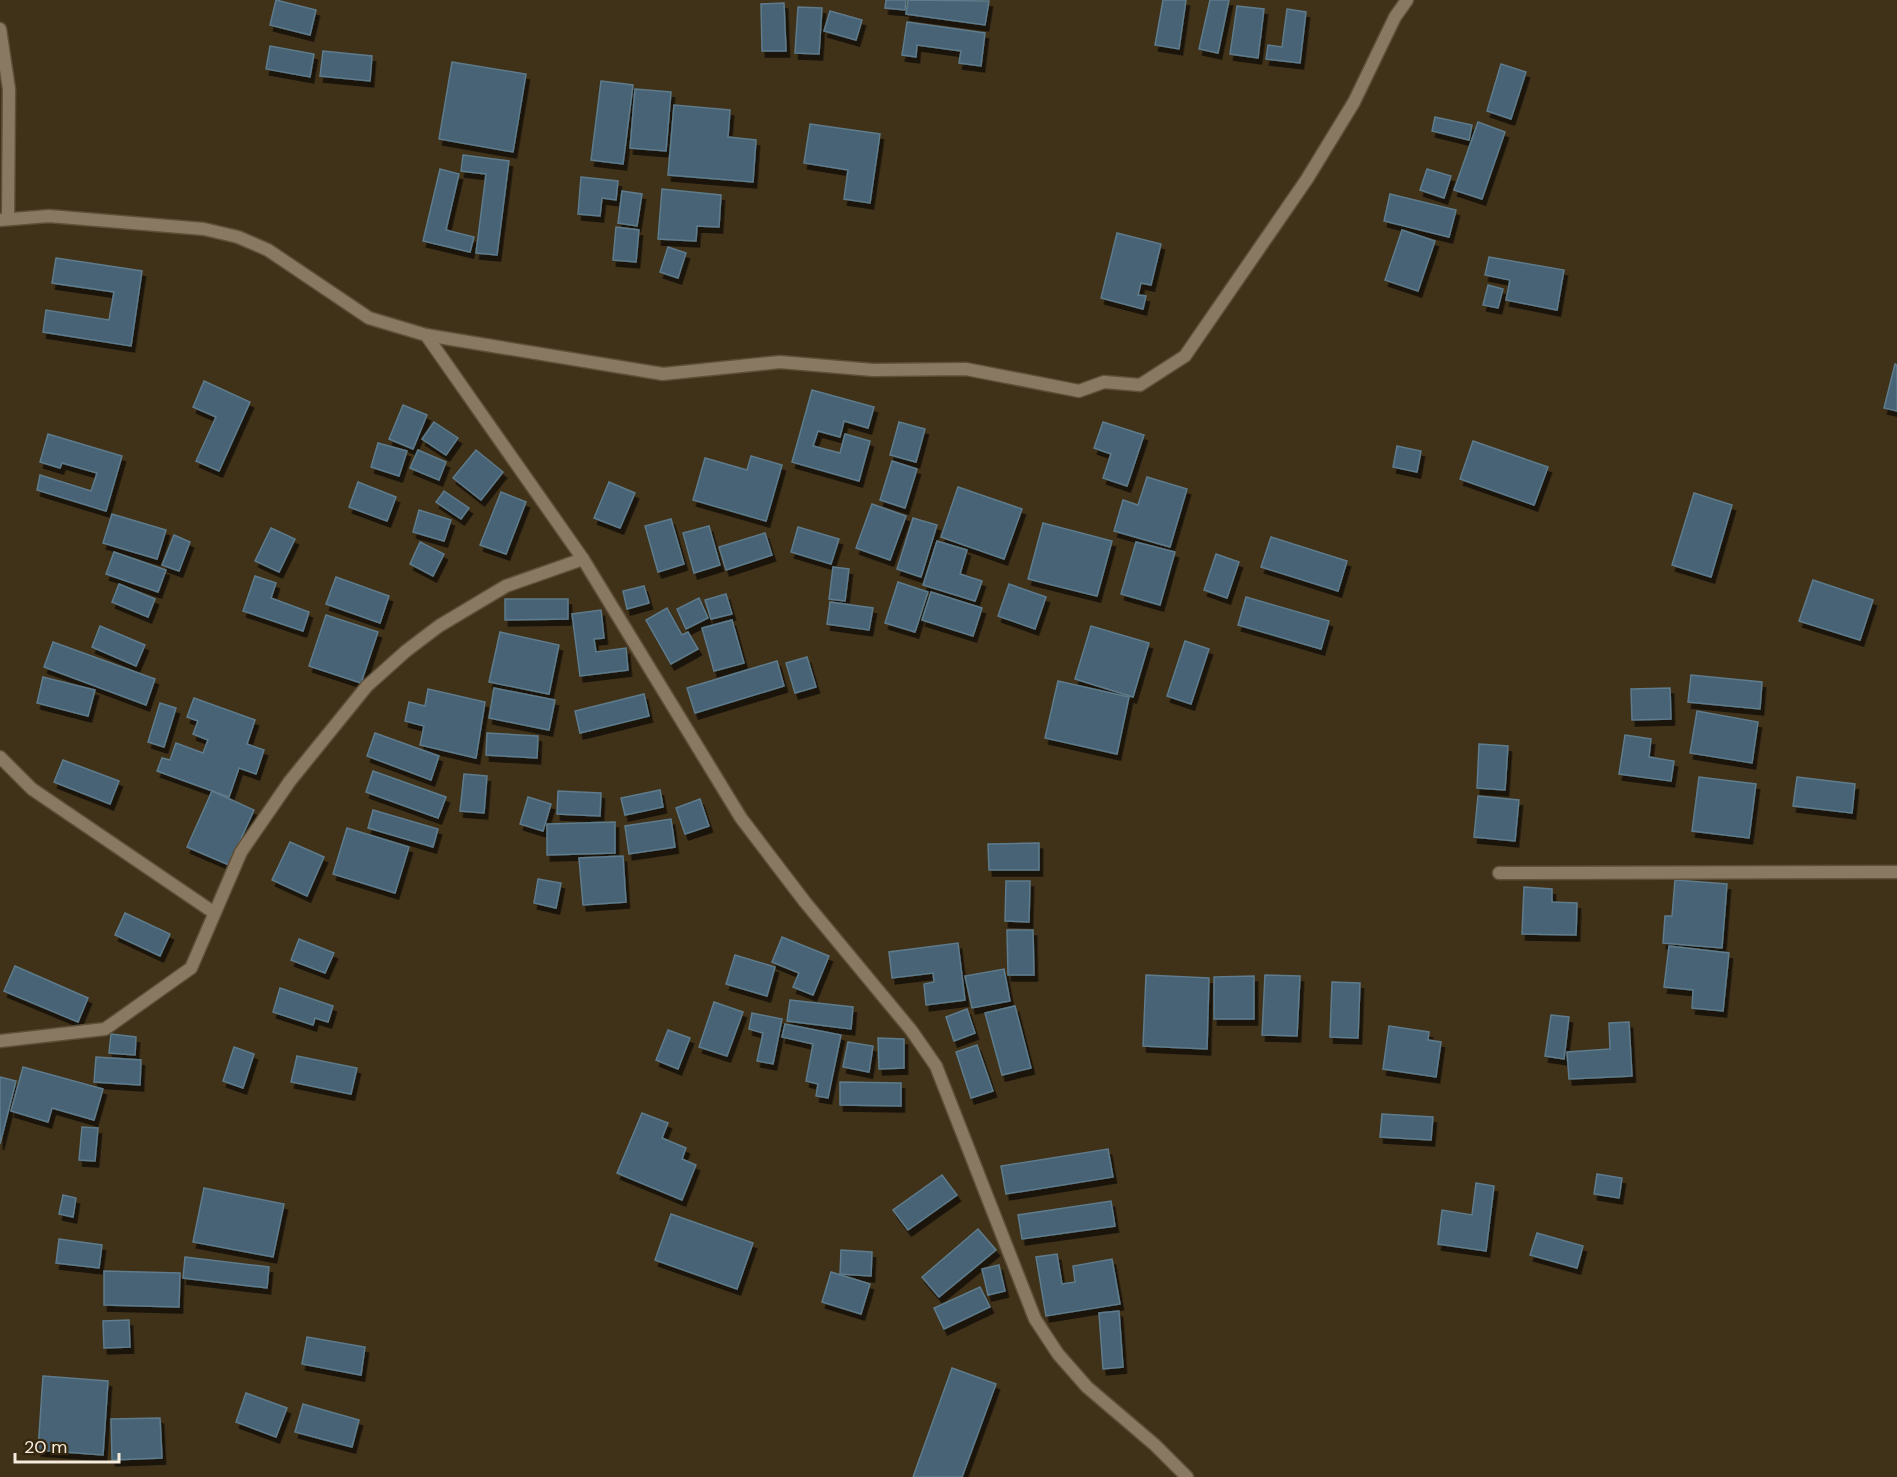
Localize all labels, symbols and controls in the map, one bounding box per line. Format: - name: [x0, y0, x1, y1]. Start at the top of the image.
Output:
- scale bar: [15, 1426, 118, 1464]
- text: 20 m: [24, 1435, 67, 1459]

